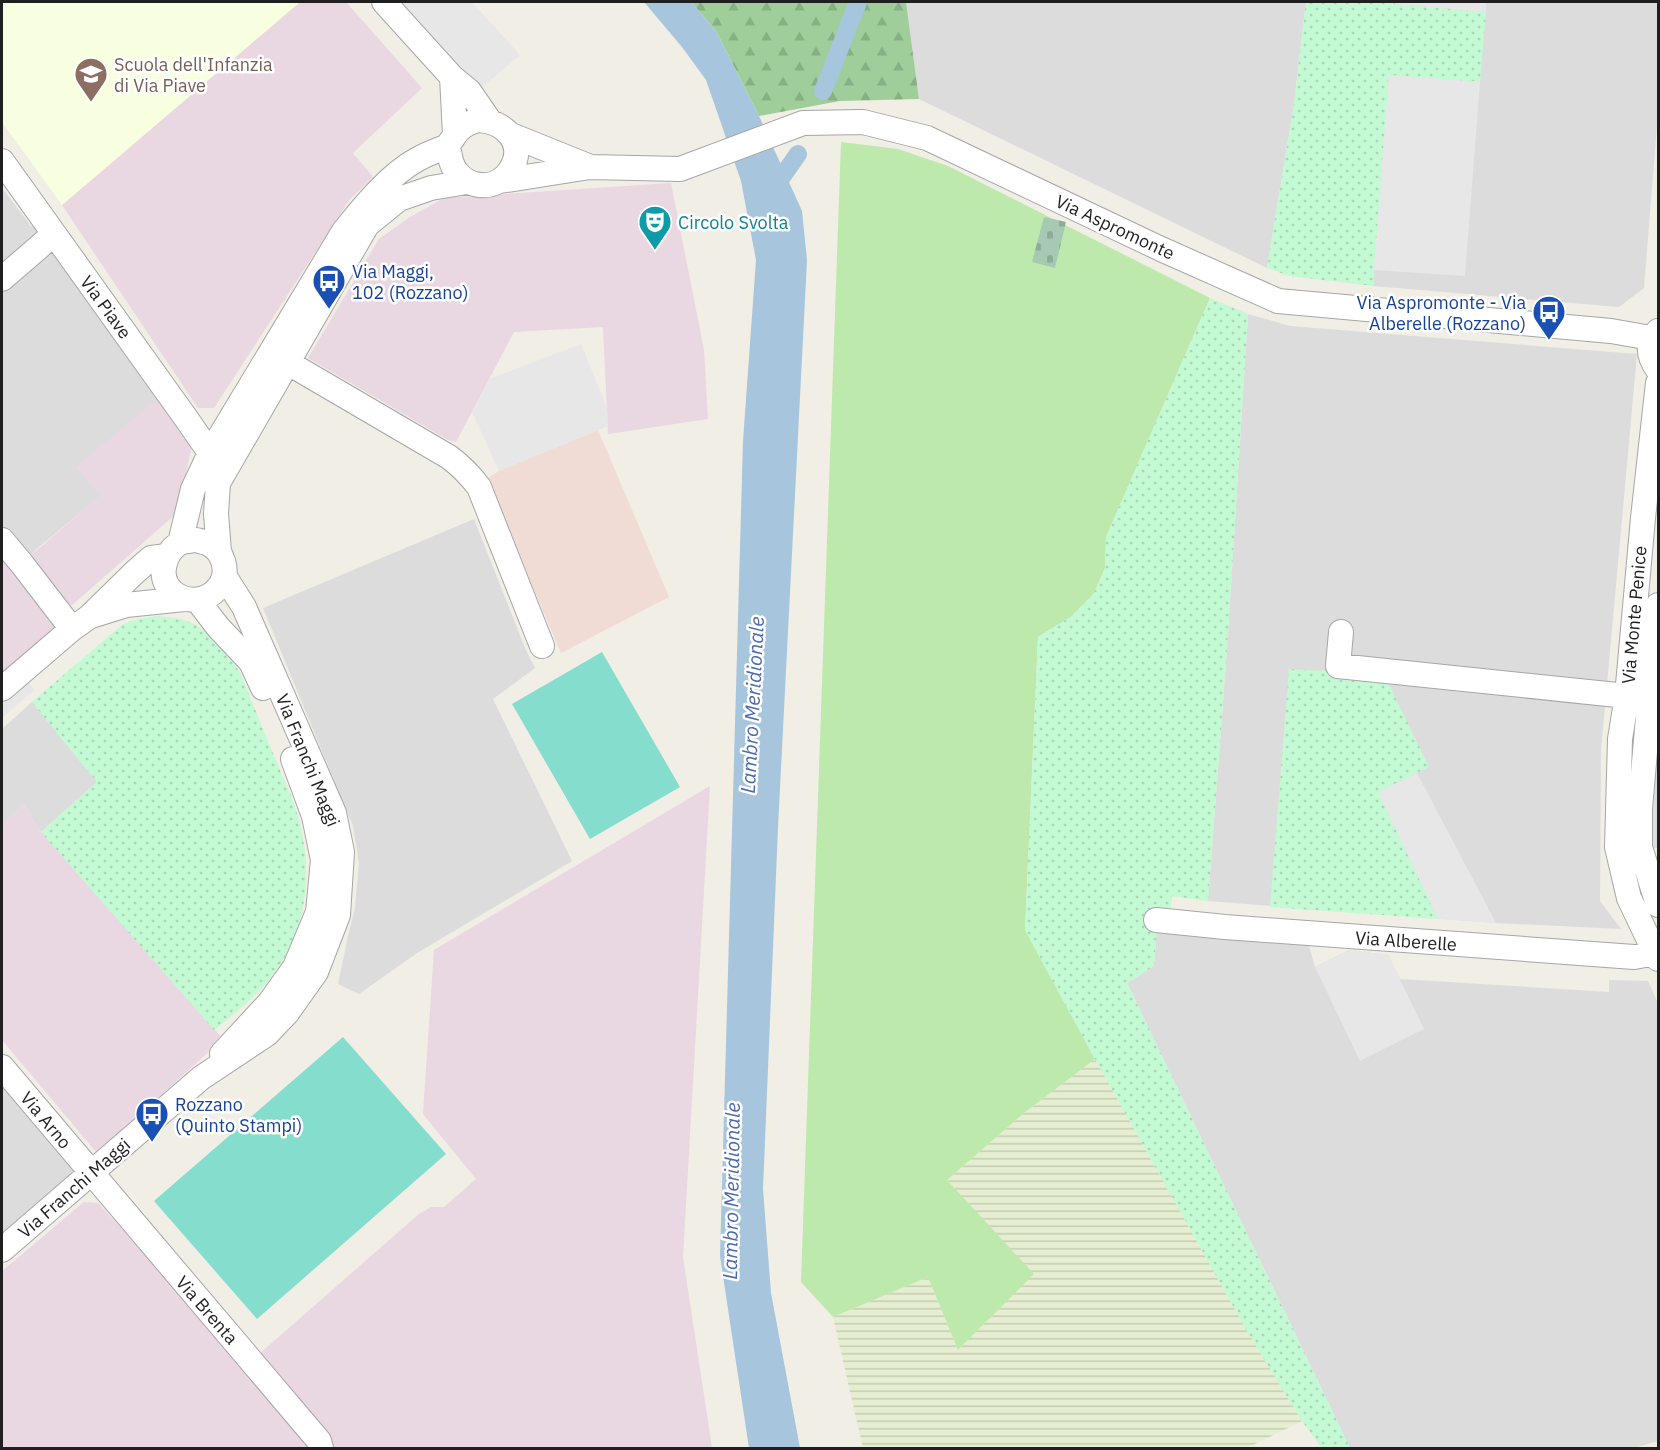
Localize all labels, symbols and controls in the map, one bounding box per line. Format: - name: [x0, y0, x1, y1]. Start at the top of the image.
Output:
- place label: Scuola dell'Infanzia di Via Piave: [114, 53, 273, 97]
- school or university icon: Scuola dell'Infanzia di Via Piave: [73, 56, 109, 103]
- street label: Via Aspromonte: [1052, 189, 1178, 265]
- theatre icon: Circolo Svolta: [637, 204, 673, 251]
- place label: Circolo Svolta: [678, 211, 789, 234]
- place label: Via Maggi, 102 (Rozzano): [352, 260, 469, 304]
- bus stop icon: Via Maggi, 102 (Rozzano): [311, 263, 347, 310]
- street label: Via Piave: [75, 271, 137, 343]
- place label: Via Aspromonte - Via Alberelle (Rozzano): [1356, 291, 1526, 335]
- bus stop icon: Via Aspromonte - Via Alberelle (Rozzano): [1531, 294, 1567, 341]
- street label: Via Monte Penice: [1617, 545, 1652, 685]
- water label: Lambro Meridionale: [734, 616, 770, 794]
- street label: Via Franchi Maggi: [271, 690, 345, 830]
- street label: Via Alberelle: [1354, 926, 1458, 956]
- street label: Via Arno: [15, 1087, 77, 1153]
- place label: Rozzano (Quinto Stampi): [175, 1093, 302, 1137]
- bus stop icon: Rozzano (Quinto Stampi): [134, 1096, 170, 1143]
- water label: Lambro Meridionale: [716, 1102, 746, 1280]
- street label: Via Franchi Maggi: [13, 1133, 135, 1243]
- street label: Via Brenta: [171, 1271, 243, 1349]

